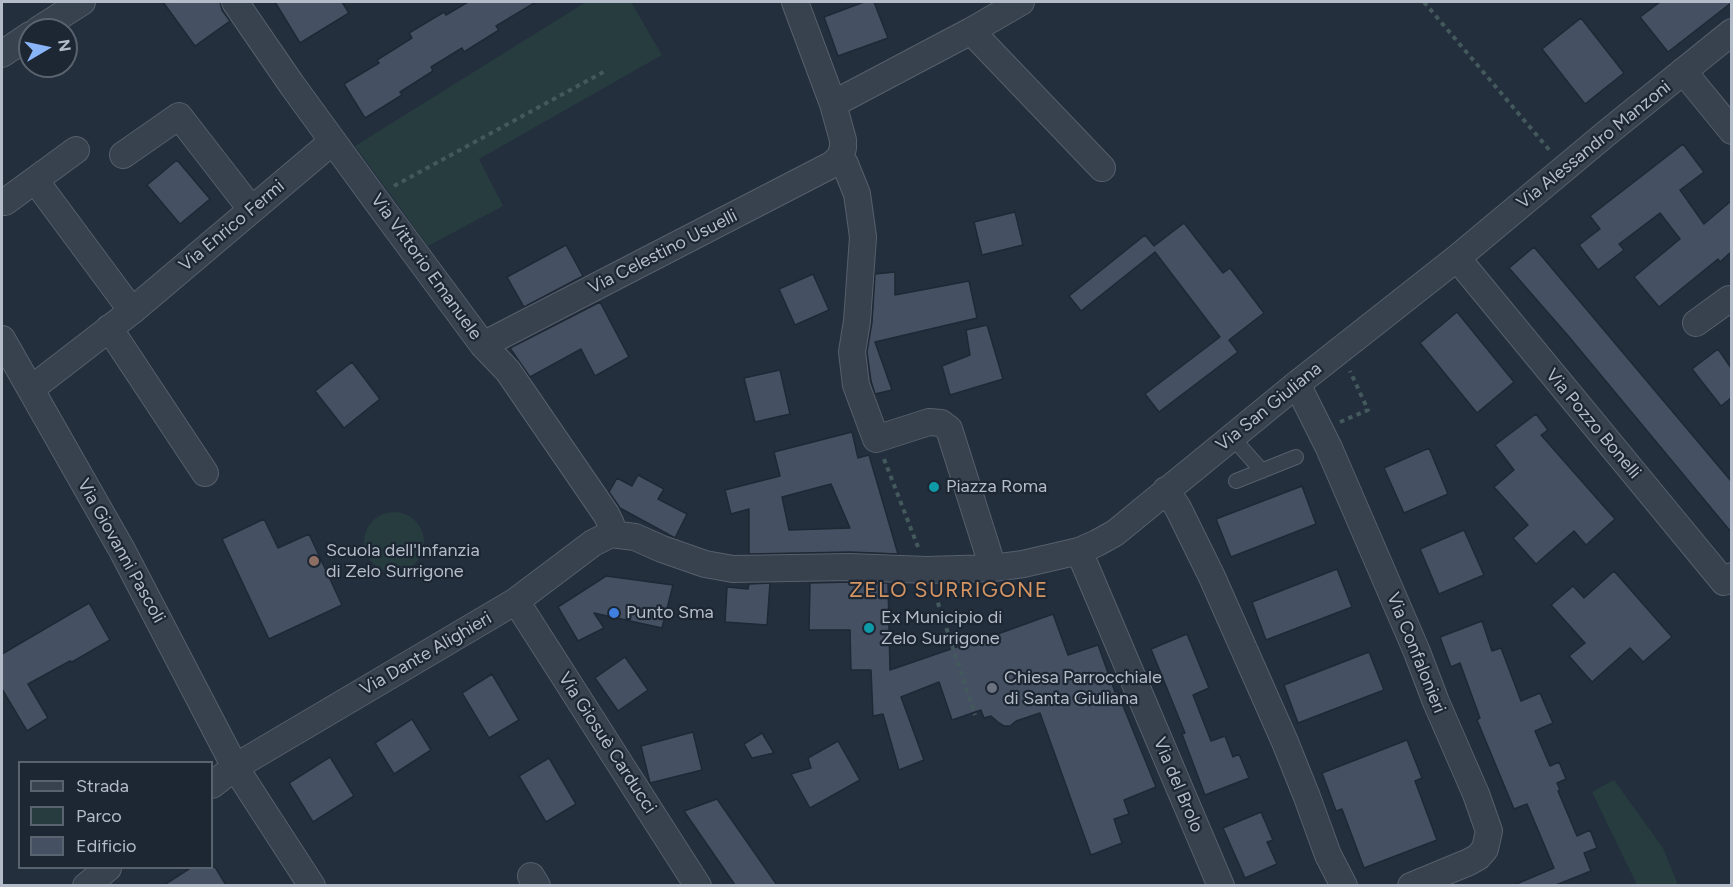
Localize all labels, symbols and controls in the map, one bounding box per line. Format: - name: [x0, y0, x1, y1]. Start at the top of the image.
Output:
- north arrow: [18, 18, 78, 78]
- text: N: [54, 38, 75, 53]
- street label: Via Alessandro Manzoni: [1513, 76, 1675, 214]
- street label: Via Enrico Fermi: [175, 176, 289, 276]
- street label: Via Vittorio Emanuele: [366, 190, 486, 344]
- street label: Via Celestino Usuelli: [585, 205, 741, 299]
- street label: Via San Giuliana: [1212, 358, 1326, 456]
- street label: Via Pozzo Bonelli: [1541, 365, 1645, 483]
- street label: Via Giovanni Pascoli: [72, 475, 170, 627]
- place label: Piazza Roma: [946, 476, 1047, 498]
- marker: Piazza Roma: [927, 480, 941, 494]
- place label: Scuola dell'Infanzia di Zelo Surrigone: [326, 540, 480, 582]
- marker: Scuola dell'Infanzia di Zelo Surrigone: [307, 554, 321, 568]
- district label: ZELO SURRIGONE: [849, 578, 1049, 604]
- street label: Via Confalonieri: [1382, 590, 1450, 716]
- place label: Punto Sma: [626, 602, 714, 624]
- marker: Punto Sma: [607, 606, 621, 620]
- place label: Ex Municipio di Zelo Surrigone: [881, 607, 1002, 650]
- street label: Via Dante Alighieri: [356, 608, 496, 700]
- marker: Ex Municipio di Zelo Surrigone: [862, 621, 876, 635]
- place label: Chiesa Parrocchiale di Santa Giuliana: [1004, 667, 1162, 710]
- street label: Via Giosuè Carducci: [553, 668, 661, 818]
- marker: Chiesa Parrocchiale di Santa Giuliana: [985, 681, 999, 695]
- street label: Via del Brolo: [1148, 734, 1208, 836]
- legend: [18, 761, 213, 869]
- text: Strada: [76, 775, 129, 797]
- text: Parco: [76, 805, 122, 827]
- text: Edificio: [76, 835, 137, 857]

